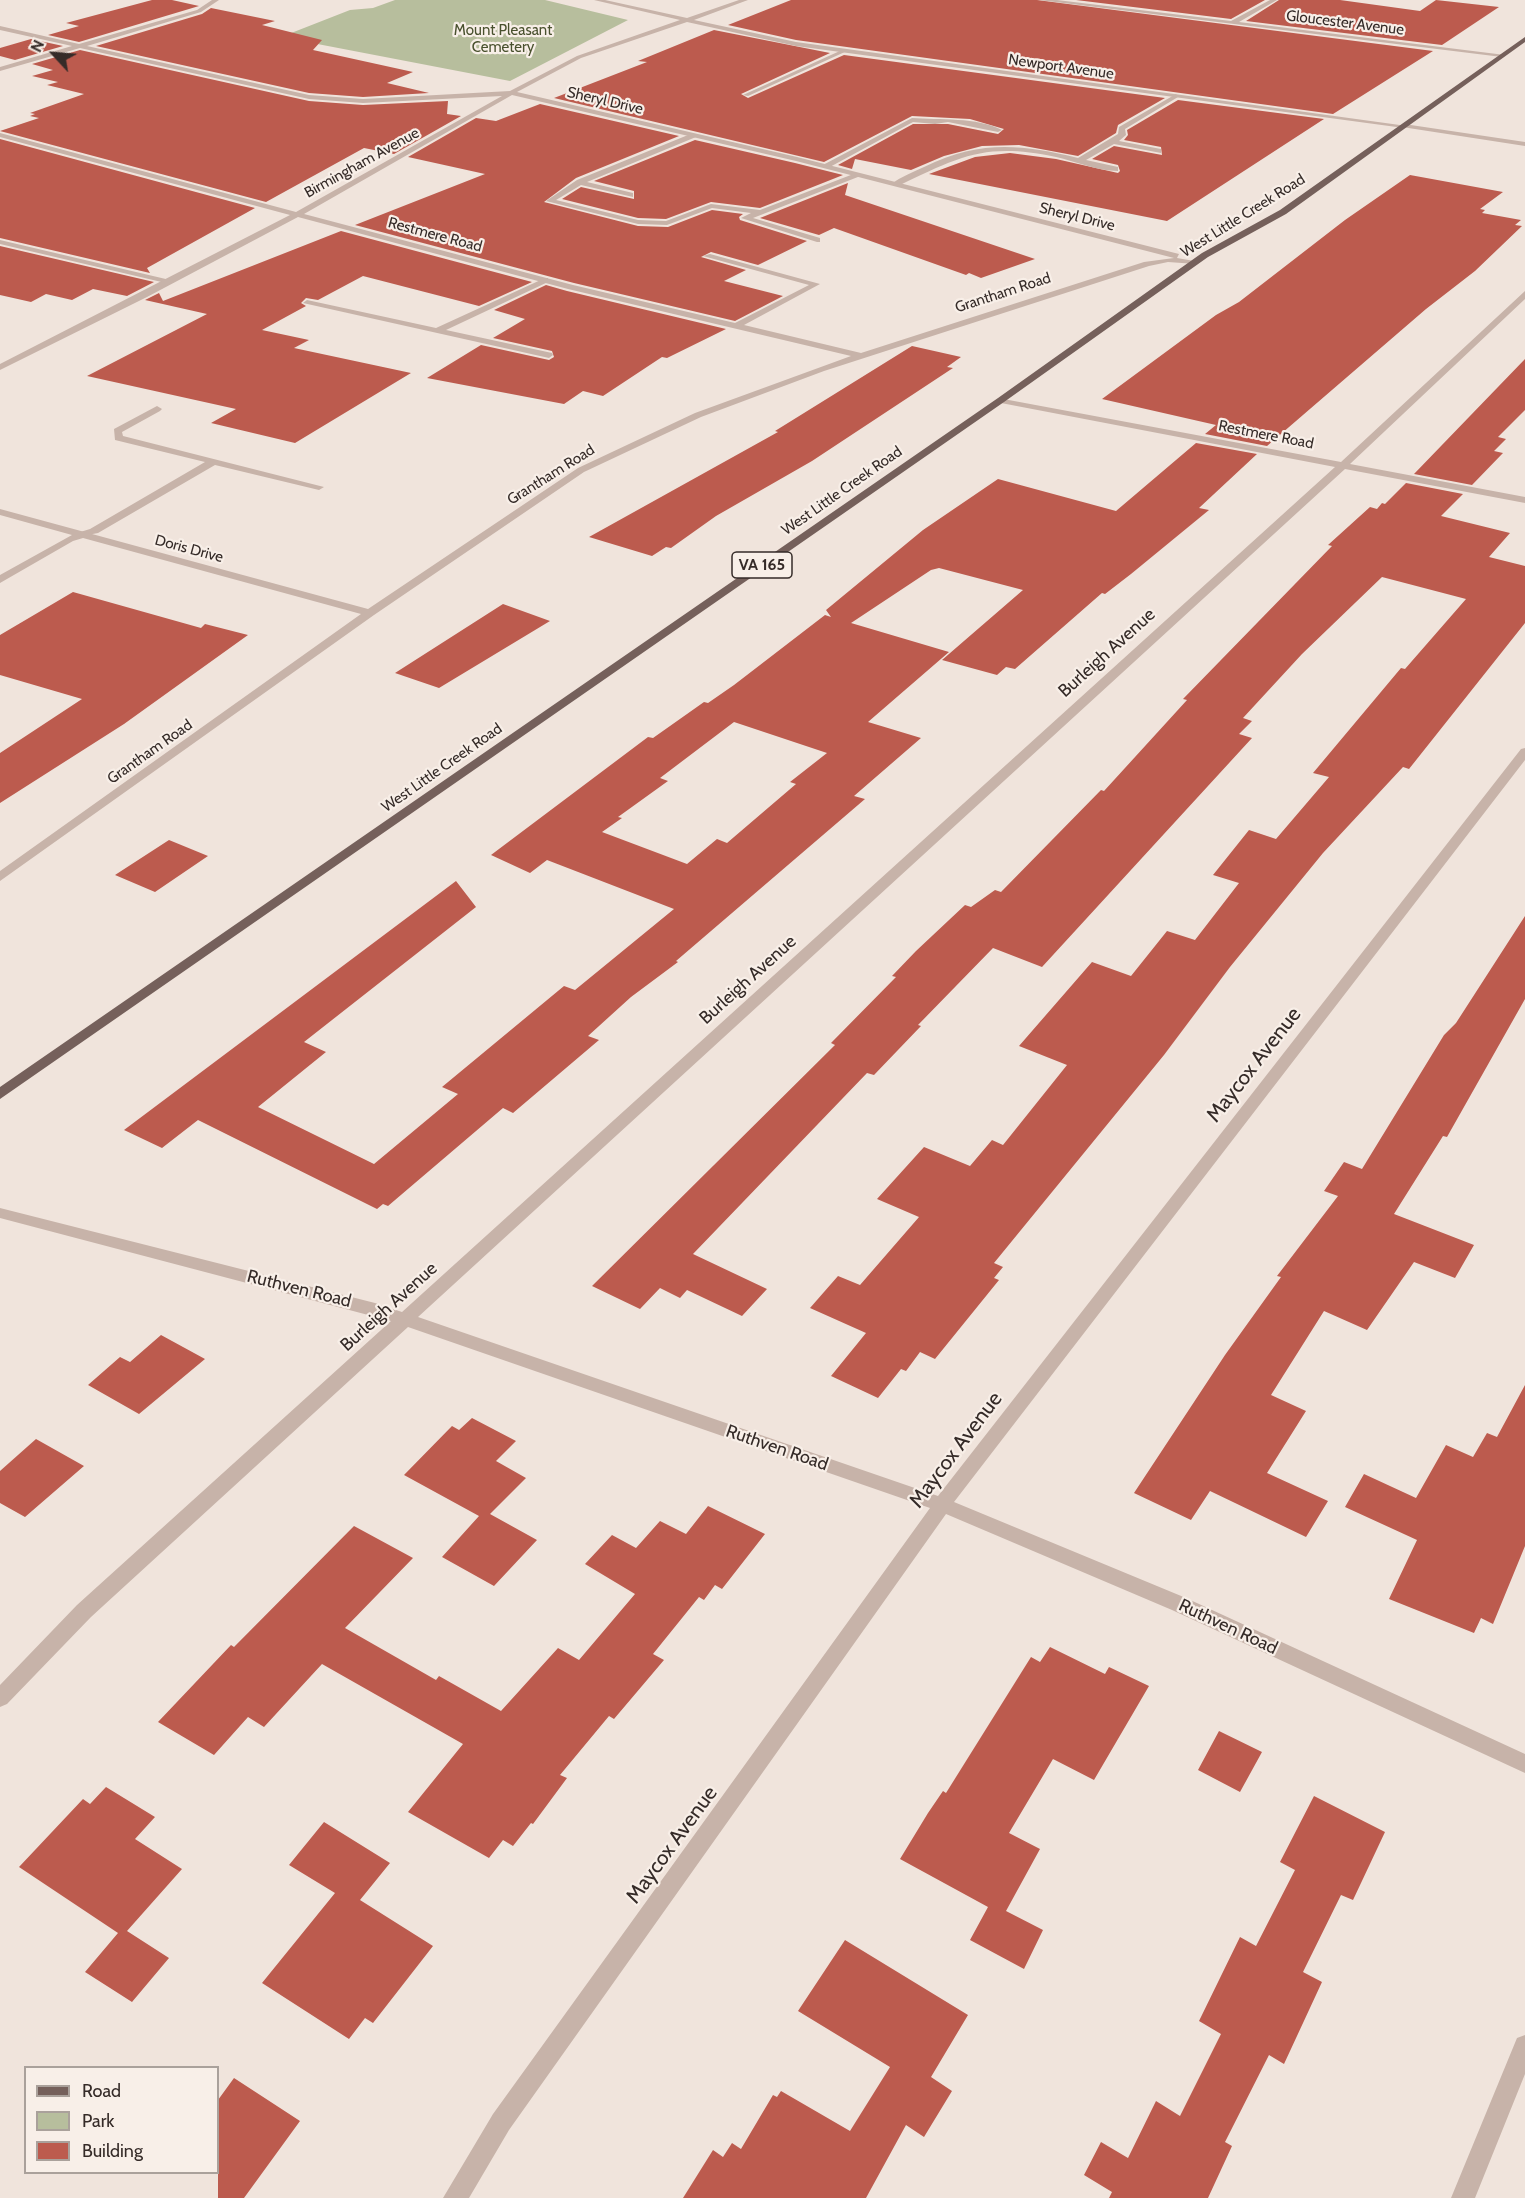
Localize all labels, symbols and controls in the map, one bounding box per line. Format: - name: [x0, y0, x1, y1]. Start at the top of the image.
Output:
- street label: Gloucester Avenue: [1285, 7, 1405, 39]
- park label: Mount Pleasant Cemetery: [454, 22, 552, 57]
- north arrow: [24, 24, 84, 84]
- text: N: [26, 37, 48, 55]
- street label: Newport Avenue: [1007, 51, 1115, 83]
- street label: Sheryl Drive: [565, 84, 645, 118]
- street label: Birmingham Avenue: [301, 124, 423, 202]
- street label: West Little Creek Road: [1178, 170, 1308, 262]
- street label: Sheryl Drive: [1037, 199, 1117, 235]
- street label: Restmere Road: [386, 214, 484, 256]
- street label: Grantham Road: [953, 269, 1053, 317]
- street label: Restmere Road: [1217, 417, 1315, 453]
- street label: Grantham Road: [504, 441, 598, 509]
- street label: West Little Creek Road: [778, 443, 906, 539]
- street label: Doris Drive: [153, 531, 225, 567]
- road number: VA 165: [732, 552, 792, 578]
- street label: Burleigh Avenue: [1054, 604, 1160, 702]
- street label: Grantham Road: [104, 716, 196, 788]
- street label: West Little Creek Road: [378, 720, 506, 816]
- street label: Burleigh Avenue: [695, 931, 801, 1029]
- street label: Maycox Avenue: [1201, 1003, 1307, 1127]
- street label: Burleigh Avenue: [336, 1258, 442, 1356]
- street label: Ruthven Road: [245, 1266, 353, 1312]
- street label: Maycox Avenue: [904, 1387, 1008, 1513]
- street label: Ruthven Road: [723, 1420, 831, 1476]
- street label: Ruthven Road: [1175, 1595, 1281, 1659]
- street label: Maycox Avenue: [621, 1781, 723, 1909]
- legend: [24, 2066, 219, 2174]
- text: Road: [82, 2080, 121, 2102]
- text: Park: [82, 2110, 114, 2132]
- text: Building: [82, 2140, 143, 2162]

